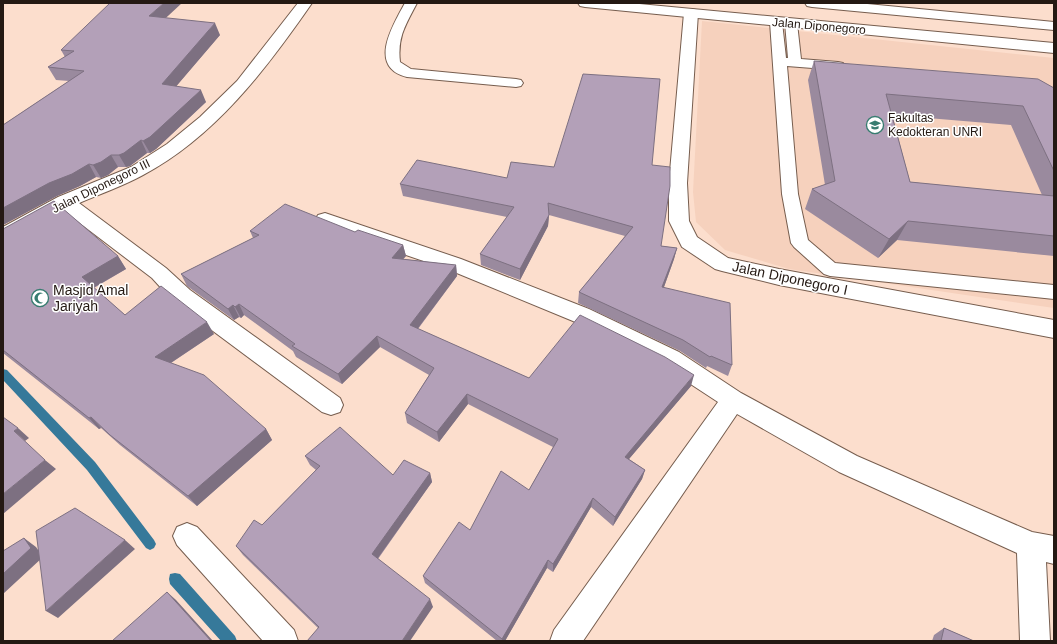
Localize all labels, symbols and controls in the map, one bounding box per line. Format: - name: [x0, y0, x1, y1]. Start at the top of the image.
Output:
- street label: Jalan Diponegoro: [772, 15, 867, 37]
- place label: Fakultas Kedokteran UNRI: [888, 111, 982, 139]
- school or university icon: Fakultas Kedokteran UNRI: [865, 115, 885, 135]
- street label: Jalan Diponegoro III: [50, 156, 152, 216]
- street label: Jalan Diponegoro I: [731, 258, 849, 298]
- place label: Masjid Amal Jariyah: [53, 282, 128, 314]
- mosque icon: Masjid Amal Jariyah: [30, 288, 50, 308]

